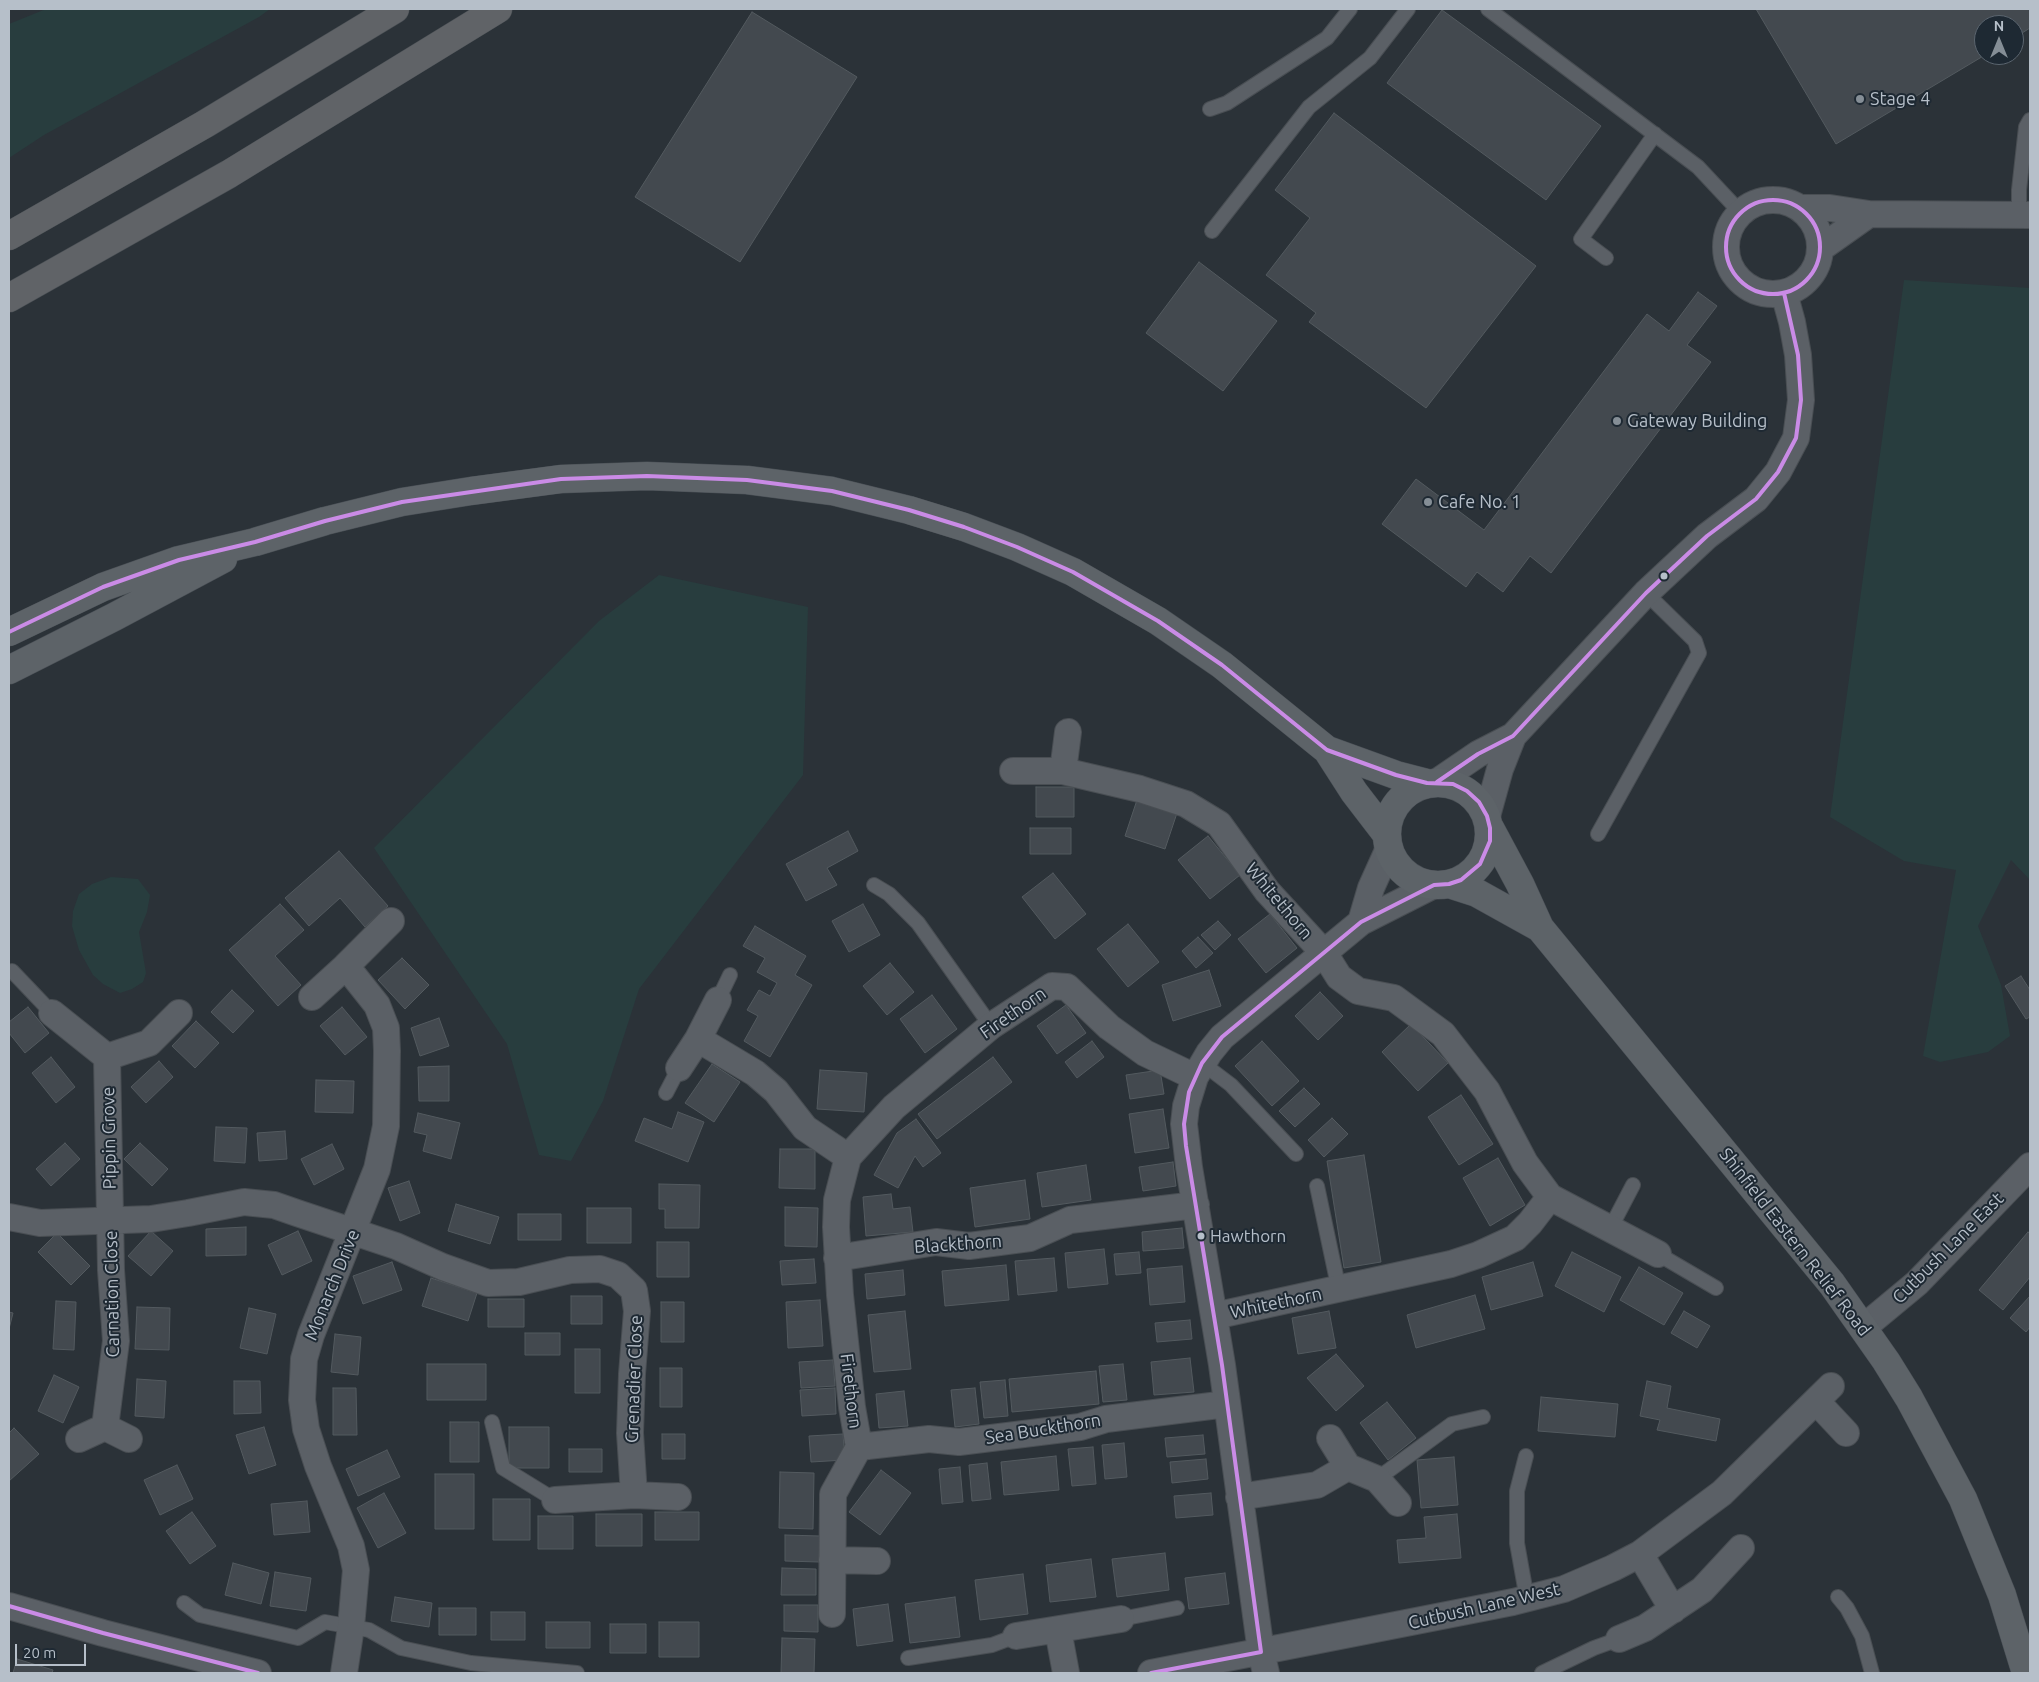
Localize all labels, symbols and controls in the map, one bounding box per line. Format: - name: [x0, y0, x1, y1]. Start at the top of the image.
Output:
- north arrow: [1974, 15, 2024, 65]
- text: N: [1994, 18, 2004, 34]
- place label: Stage 4: [1870, 88, 1930, 110]
- marker: Stage 4: [1854, 93, 1866, 105]
- place label: Gateway Building: [1627, 410, 1767, 432]
- marker: Gateway Building: [1611, 415, 1623, 427]
- place label: Cafe No. 1: [1438, 491, 1521, 513]
- marker: Cafe No. 1: [1422, 496, 1434, 508]
- unlabelled marker: [1659, 571, 1669, 581]
- street label: Whitethorn: [1241, 858, 1317, 944]
- street label: Firethorn: [976, 982, 1050, 1044]
- street label: Pippin Grove: [97, 1086, 121, 1190]
- street label: Shinfield Eastern Relief Road: [1715, 1144, 1875, 1340]
- street label: Cutbush Lane East: [1888, 1188, 2008, 1308]
- street label: Monarch Drive: [300, 1226, 364, 1344]
- place label: Hawthorn: [1210, 1226, 1286, 1246]
- street label: Carnation Close: [100, 1230, 124, 1358]
- street label: Blackthorn: [913, 1230, 1003, 1258]
- marker: Hawthorn: [1196, 1231, 1206, 1241]
- street label: Whitethorn: [1228, 1283, 1324, 1323]
- street label: Grenadier Close: [621, 1315, 647, 1443]
- street label: Firethorn: [836, 1352, 866, 1430]
- street label: Sea Buckthorn: [984, 1409, 1102, 1449]
- street label: Cutbush Lane West: [1406, 1578, 1562, 1634]
- scale bar: [18, 1634, 89, 1666]
- text: 20 m: [23, 1644, 56, 1661]

